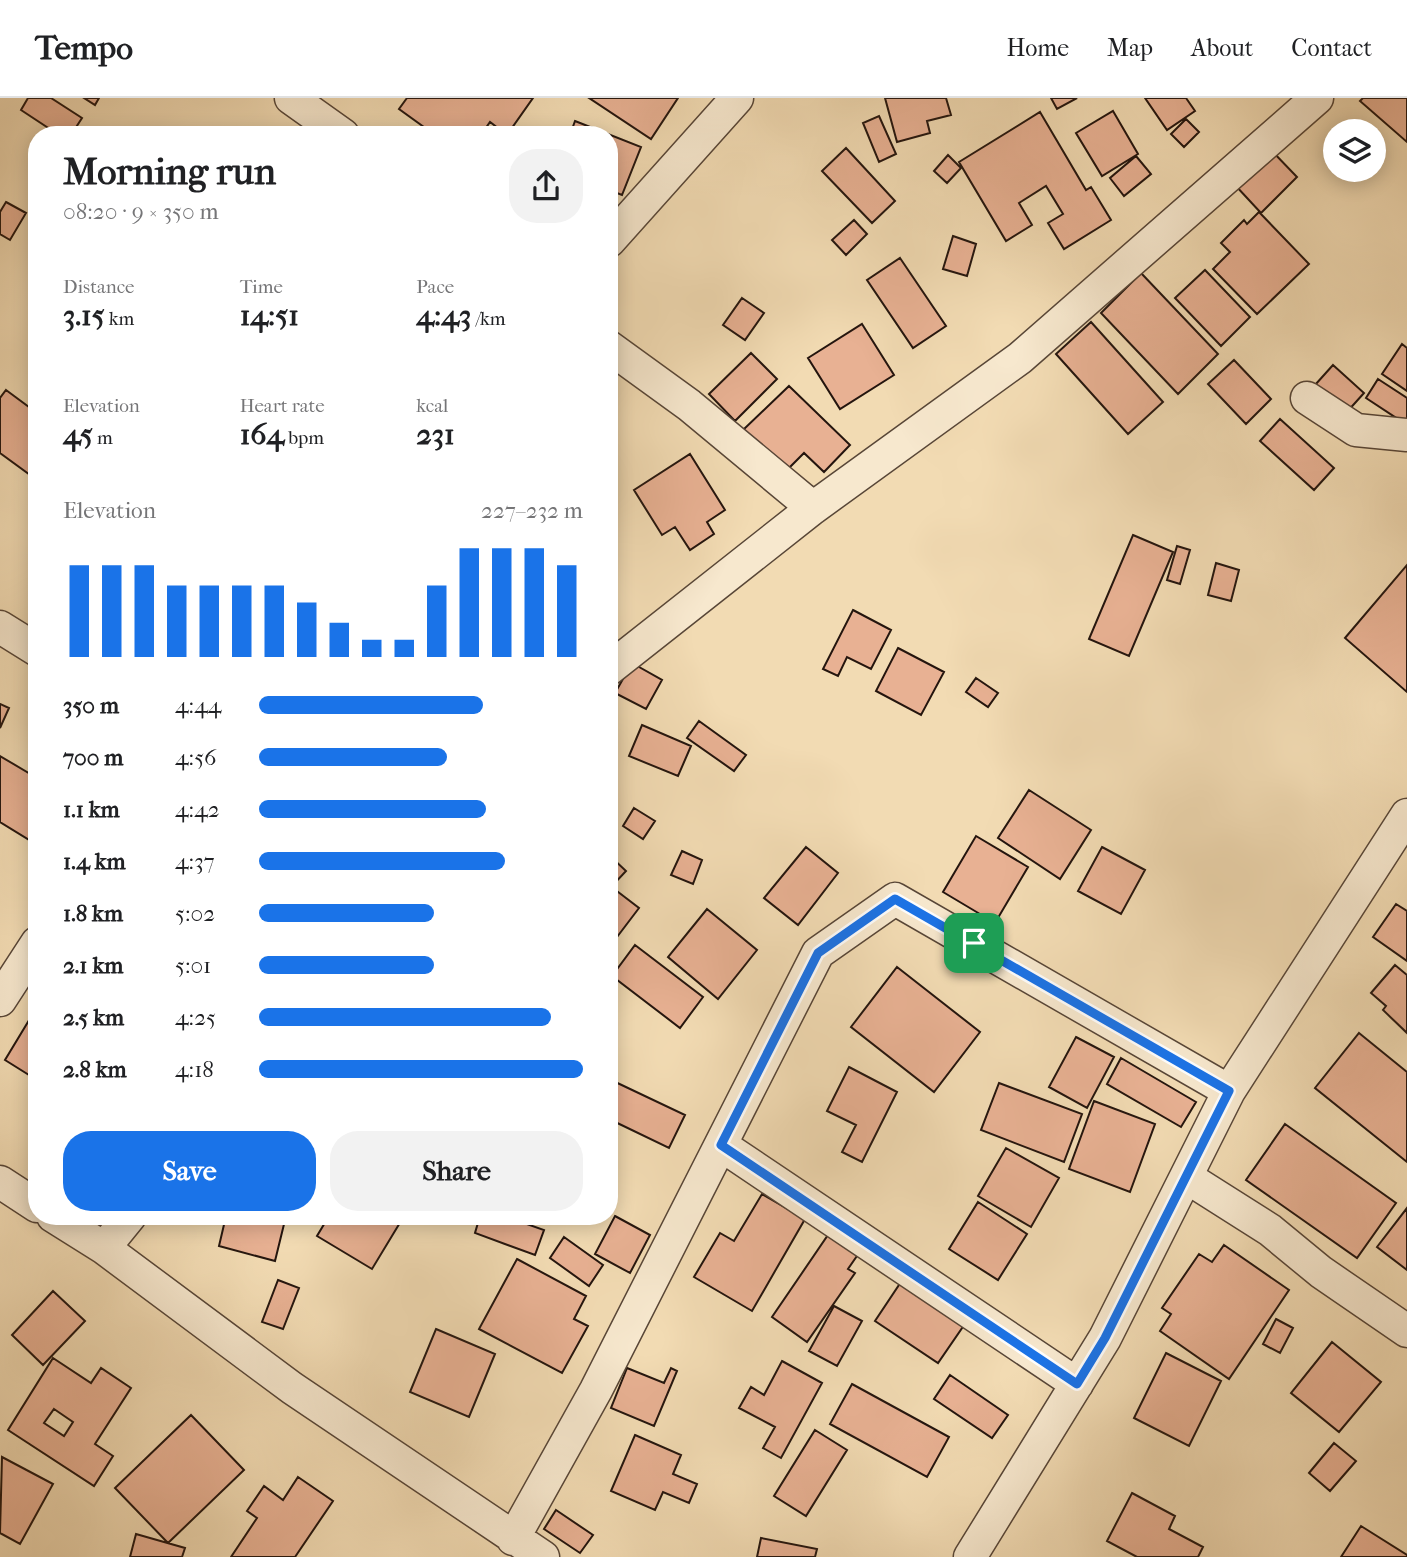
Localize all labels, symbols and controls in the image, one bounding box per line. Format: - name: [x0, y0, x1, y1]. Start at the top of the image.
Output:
- text: Tempo: [35, 29, 133, 68]
- text: Home: [1007, 34, 1069, 62]
- text: Map: [1107, 34, 1153, 62]
- text: About: [1191, 34, 1253, 62]
- text: Contact: [1291, 34, 1372, 62]
- map controls: [1323, 119, 1386, 182]
- button: layers: [1323, 119, 1386, 182]
- text: Morning run: [63, 149, 276, 194]
- button: share: [509, 149, 583, 223]
- text: 08:20 · 9 × 350 m: [63, 198, 219, 225]
- text: Distance: [63, 276, 134, 298]
- text: Time: [240, 276, 283, 298]
- text: Pace: [416, 276, 454, 298]
- text: 3.15: [63, 298, 105, 333]
- text: 14:51: [240, 298, 299, 333]
- text: 4:43: [416, 298, 471, 333]
- text: km: [105, 308, 134, 330]
- text: /km: [471, 308, 506, 330]
- text: Elevation: [63, 395, 140, 417]
- text: Heart rate: [240, 395, 325, 417]
- text: kcal: [416, 395, 448, 417]
- text: 45: [63, 417, 93, 452]
- text: 164: [240, 417, 284, 452]
- text: 231: [416, 417, 455, 452]
- text: m: [93, 427, 113, 449]
- text: bpm: [284, 427, 324, 449]
- text: Elevation: [63, 497, 156, 524]
- text: 227–232 m: [481, 497, 583, 524]
- text: 350 m: [63, 692, 119, 719]
- text: 4:44: [175, 692, 221, 719]
- text: 700 m: [63, 744, 123, 771]
- text: 4:56: [175, 744, 217, 771]
- text: 1.1 km: [63, 796, 120, 823]
- text: 4:42: [175, 796, 220, 823]
- text: 1.4 km: [63, 848, 126, 875]
- text: 4:37: [175, 848, 215, 875]
- text: 1.8 km: [63, 900, 123, 927]
- text: 5:02: [175, 900, 215, 927]
- pin: [944, 913, 1004, 973]
- icon: arrive: [955, 924, 993, 962]
- text: 2.1 km: [63, 952, 123, 979]
- text: 5:01: [175, 952, 211, 979]
- text: 2.5 km: [63, 1004, 124, 1031]
- text: 4:25: [175, 1004, 216, 1031]
- text: 2.8 km: [63, 1056, 127, 1083]
- text: 4:18: [175, 1056, 214, 1083]
- button: Save: [63, 1131, 316, 1211]
- button: Share: [330, 1131, 583, 1211]

